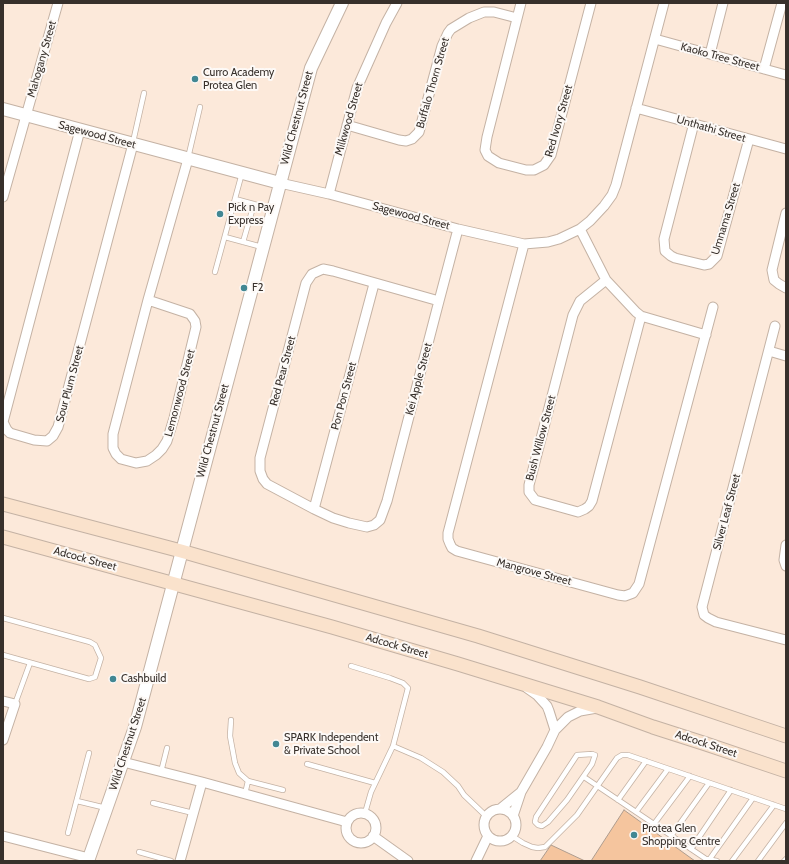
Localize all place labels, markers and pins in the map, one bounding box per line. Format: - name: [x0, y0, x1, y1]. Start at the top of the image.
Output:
- place label: Curro Academy Protea Glen: [203, 66, 274, 92]
- marker: Curro Academy Protea Glen: [190, 74, 200, 84]
- place label: Pick n Pay Express: [228, 201, 274, 227]
- marker: Pick n Pay Express: [215, 209, 225, 219]
- place label: F2: [252, 281, 264, 295]
- marker: F2: [239, 283, 249, 293]
- place label: Cashbuild: [121, 672, 166, 686]
- marker: Cashbuild: [108, 674, 118, 684]
- place label: SPARK Independent & Private School: [284, 731, 378, 757]
- marker: SPARK Independent & Private School: [271, 739, 281, 749]
- place label: Protea Glen Shopping Centre: [642, 822, 720, 848]
- marker: Protea Glen Shopping Centre: [629, 830, 639, 840]

